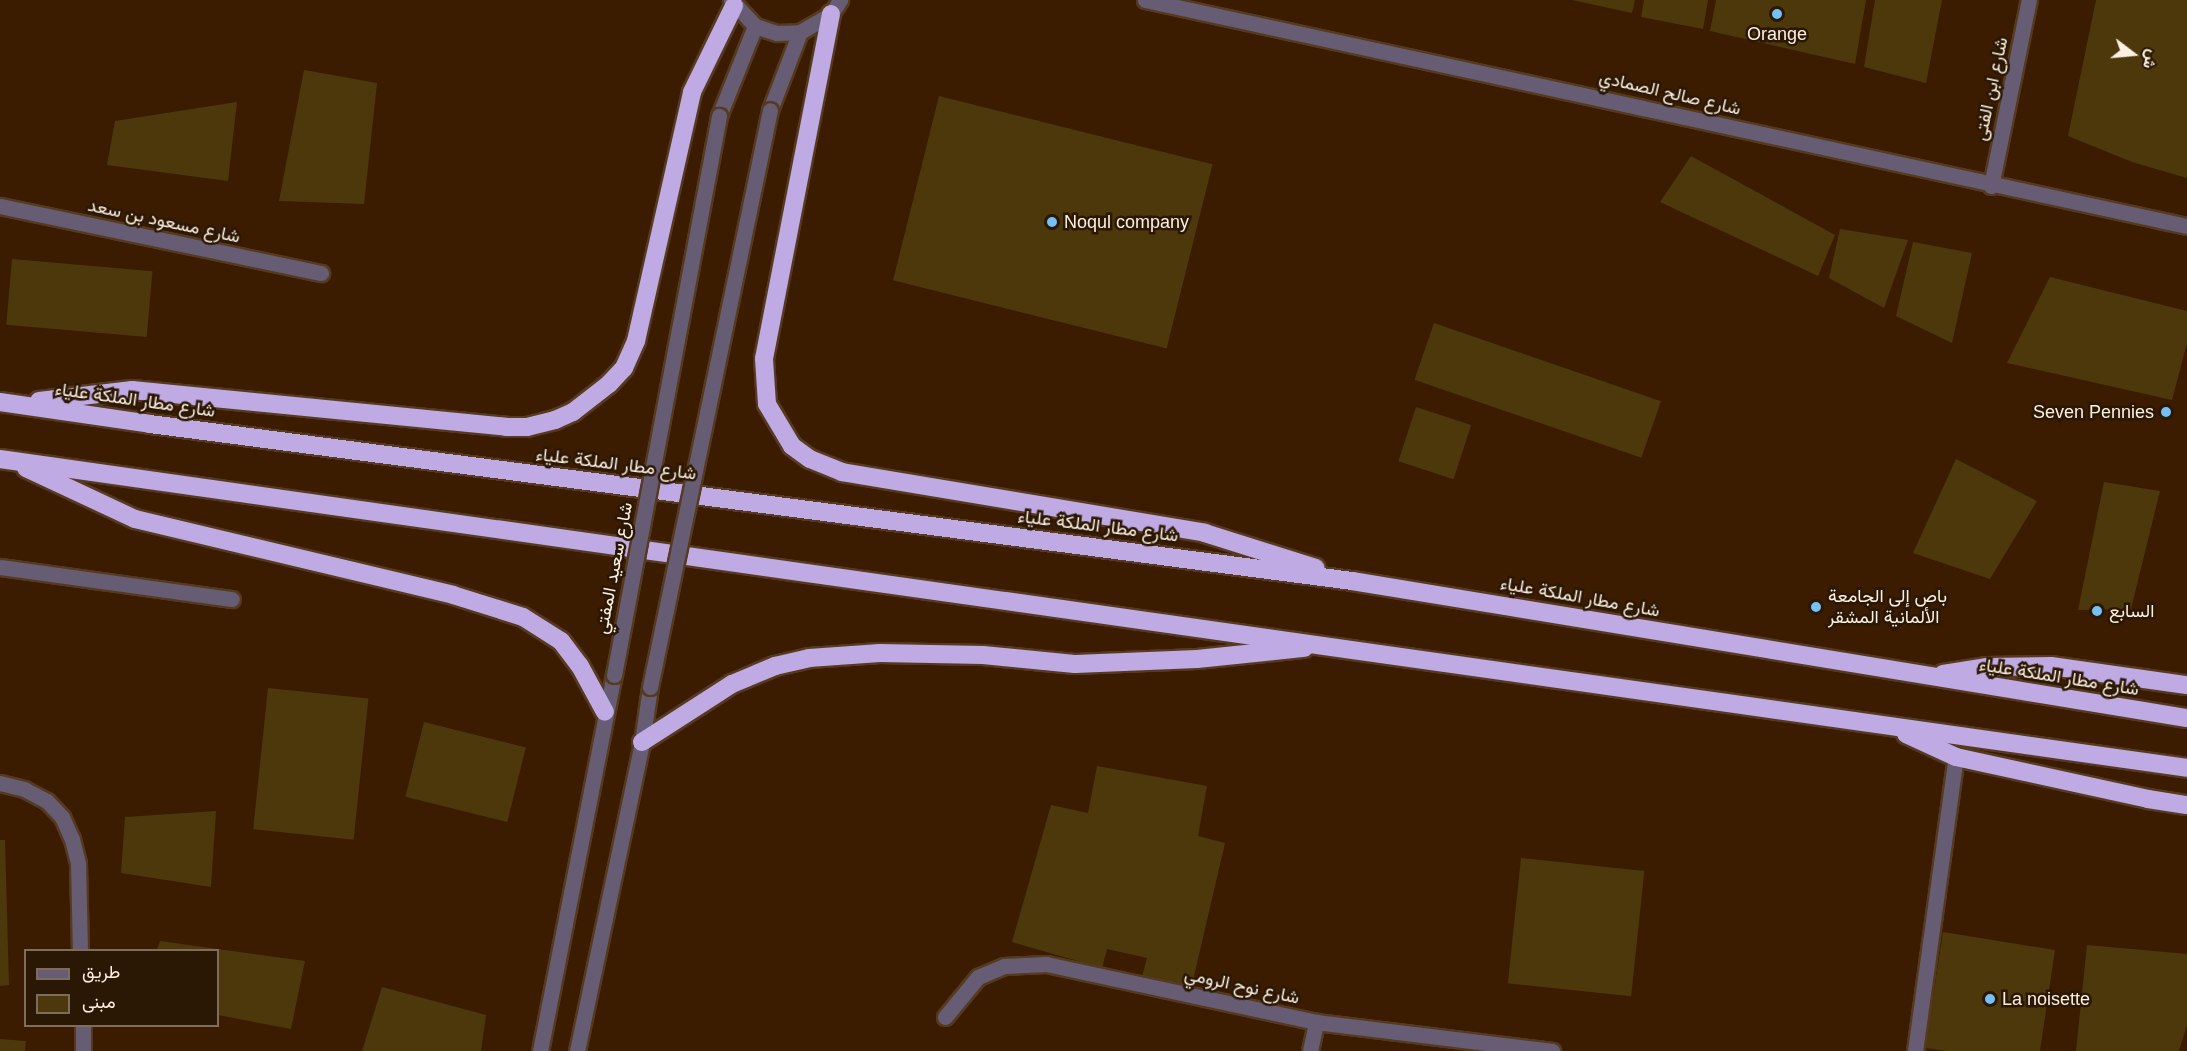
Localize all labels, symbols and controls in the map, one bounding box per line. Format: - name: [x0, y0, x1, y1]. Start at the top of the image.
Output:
- marker: Orange: [1770, 7, 1784, 21]
- place label: Orange: [1747, 23, 1807, 45]
- north arrow: [2103, 24, 2163, 84]
- street label: شارع ابن الفتى: [1970, 35, 2012, 143]
- text: ش: [2140, 48, 2162, 71]
- street label: شارع صالح الصمادي: [1597, 66, 1743, 120]
- street label: شارع مسعود بن سعد: [86, 194, 242, 248]
- place label: Noqul company: [1064, 211, 1189, 233]
- marker: Noqul company: [1045, 215, 1059, 229]
- street label: شارع مطار الملكة علياء: [54, 378, 216, 422]
- place label: Seven Pennies: [2033, 401, 2154, 423]
- marker: Seven Pennies: [2159, 405, 2173, 419]
- street label: شارع مطار الملكة علياء: [535, 443, 697, 485]
- street label: شارع سعيد المفتي: [591, 500, 637, 636]
- street label: شارع مطار الملكة علياء: [1017, 505, 1179, 547]
- street label: شارع مطار الملكة علياء: [1499, 572, 1661, 622]
- place label: باص إلى الجامعة الألمانية المشقر: [1828, 586, 1947, 628]
- marker: باص إلى الجامعة الألمانية المشقر: [1809, 600, 1823, 614]
- place label: السابع: [2109, 600, 2154, 622]
- marker: السابع: [2090, 604, 2104, 618]
- street label: شارع مطار الملكة علياء: [1978, 654, 2140, 700]
- legend: [24, 949, 219, 1027]
- text: طريق: [82, 962, 120, 982]
- street label: شارع نوح الرومي: [1183, 963, 1301, 1009]
- place label: La noisette: [2002, 988, 2090, 1010]
- text: مبنى: [82, 992, 116, 1012]
- marker: La noisette: [1983, 992, 1997, 1006]

